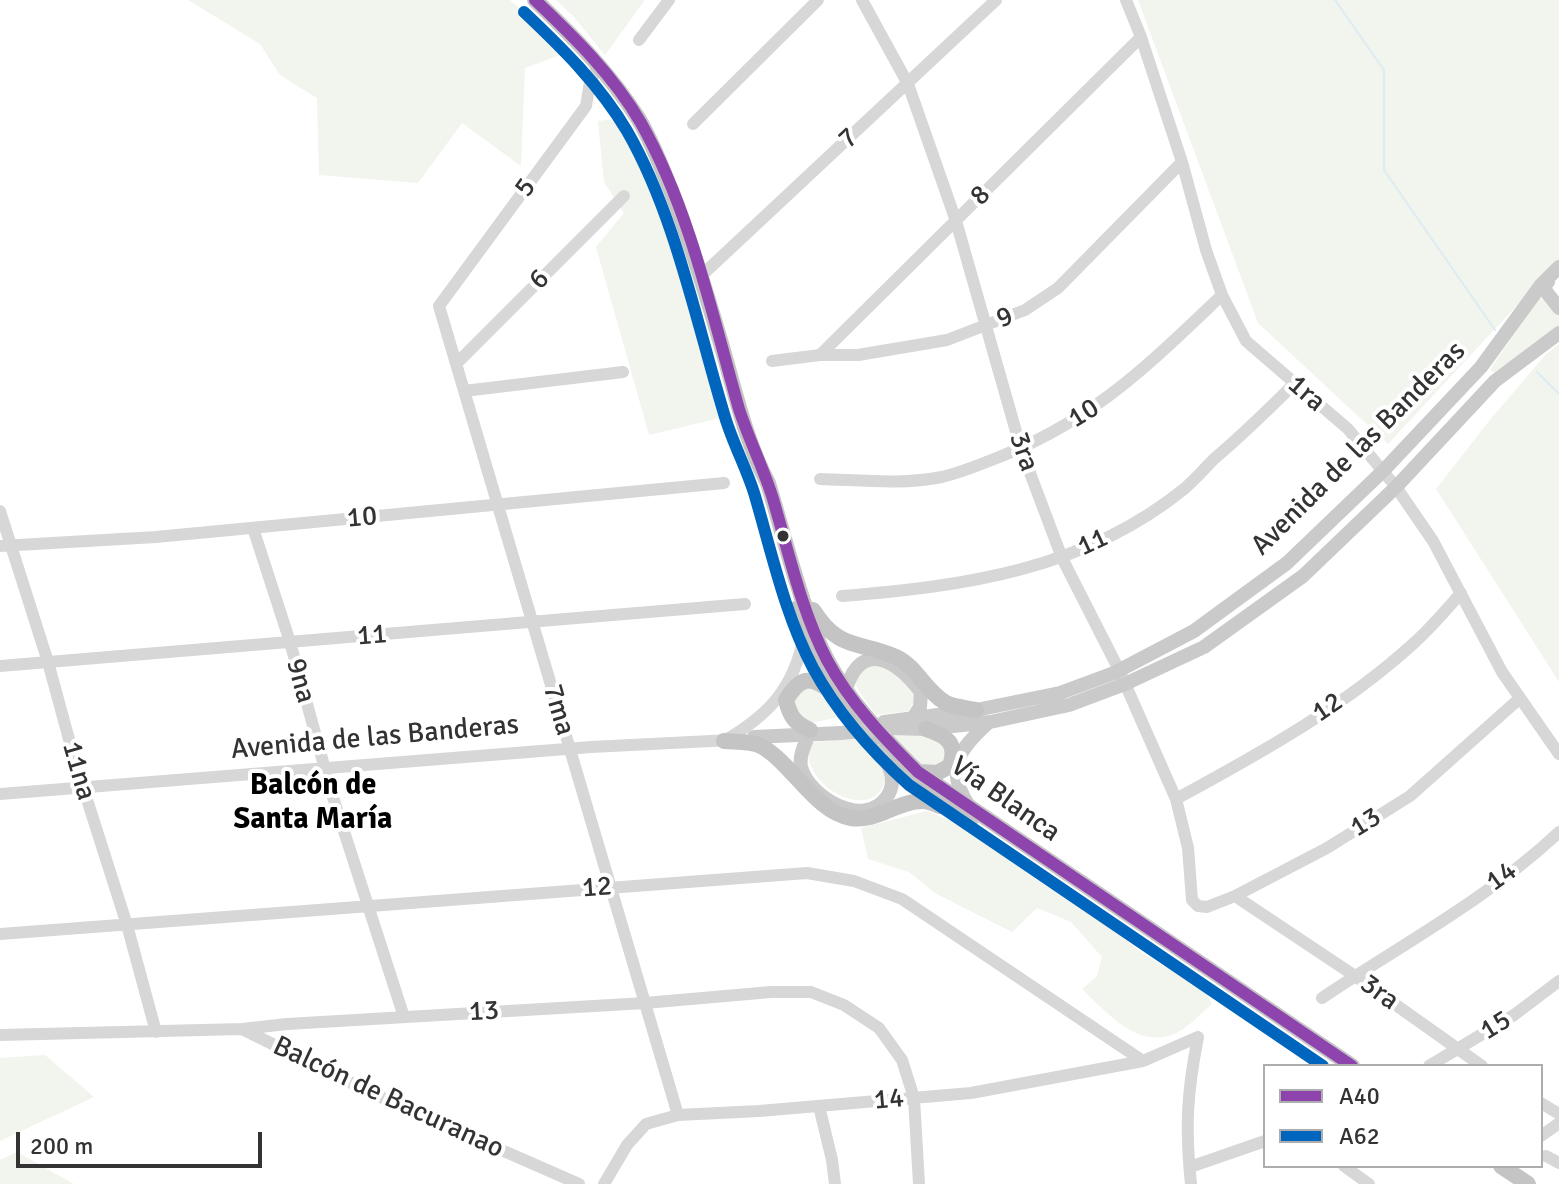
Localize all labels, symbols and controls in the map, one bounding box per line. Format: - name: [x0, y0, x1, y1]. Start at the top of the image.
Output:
- street label: 7: [832, 122, 866, 156]
- street label: 5: [508, 172, 544, 204]
- street label: 8: [964, 179, 998, 213]
- street label: 6: [523, 263, 557, 297]
- street label: 9: [992, 300, 1018, 336]
- street label: Avenida de las Banderas: [1245, 335, 1473, 563]
- street label: 1ra: [1280, 368, 1332, 420]
- street label: 10: [1062, 392, 1106, 436]
- street label: 3ra: [1001, 428, 1045, 476]
- street label: 10: [345, 500, 379, 536]
- street label: 11: [1072, 521, 1114, 565]
- unlabelled marker: [775, 528, 791, 544]
- street label: 11: [356, 618, 388, 654]
- street label: 9na: [278, 655, 322, 707]
- street label: 7ma: [535, 681, 581, 739]
- street label: 12: [1306, 686, 1350, 730]
- street label: Avenida de las Banderas: [230, 709, 520, 767]
- street label: 11na: [54, 738, 102, 804]
- street label: Vía Blanca: [944, 750, 1066, 850]
- district label: Balcón de Santa María: [234, 768, 392, 838]
- street label: 13: [1344, 801, 1388, 845]
- street label: 14: [1480, 855, 1524, 899]
- street label: 12: [581, 870, 613, 906]
- street label: 3ra: [1353, 968, 1405, 1018]
- street label: 13: [468, 994, 500, 1030]
- street label: 15: [1474, 1004, 1518, 1048]
- street label: Balcón de Bacuranao: [267, 1030, 509, 1166]
- legend: [1263, 1064, 1543, 1168]
- text: A40: [1339, 1081, 1380, 1111]
- street label: 14: [872, 1082, 906, 1118]
- scale bar: [20, 1116, 266, 1166]
- text: A62: [1339, 1121, 1380, 1151]
- text: 200 m: [30, 1131, 93, 1161]

